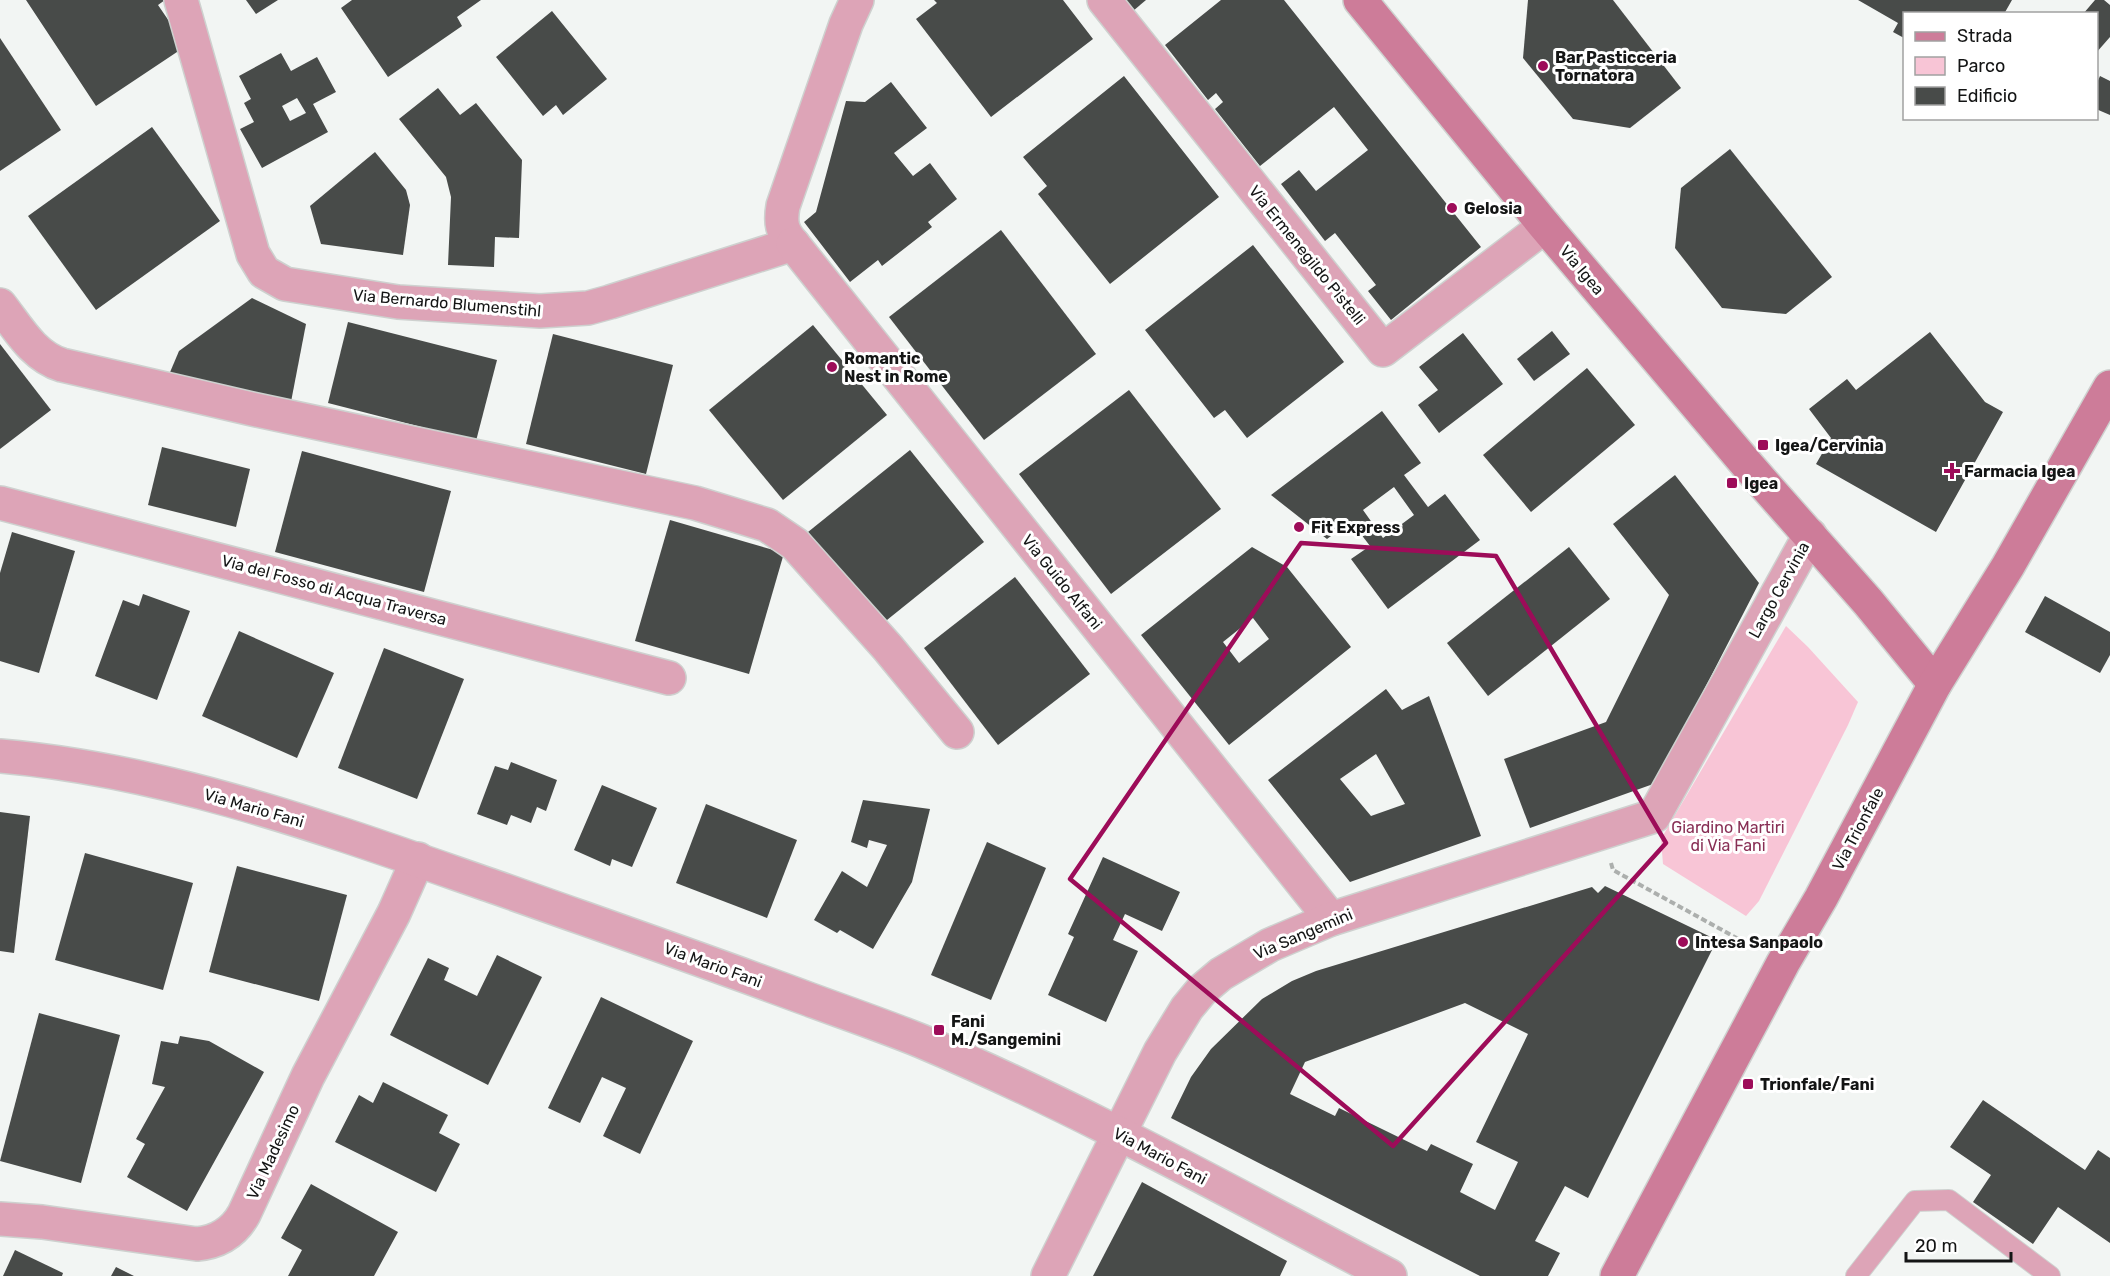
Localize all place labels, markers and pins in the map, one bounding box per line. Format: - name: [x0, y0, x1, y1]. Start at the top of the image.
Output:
- place label: Bar Pasticceria Tornatora: [1555, 48, 1677, 85]
- marker: Bar Pasticceria Tornatora: [1536, 59, 1550, 73]
- place label: Gelosia: [1464, 199, 1522, 218]
- marker: Gelosia: [1445, 201, 1459, 215]
- place label: Romantic Nest in Rome: [844, 349, 948, 386]
- marker: Romantic Nest in Rome: [825, 360, 839, 374]
- place label: Igea/Cervinia: [1775, 436, 1884, 455]
- marker: Igea/Cervinia: [1756, 438, 1770, 452]
- place label: Farmacia Igea: [1964, 462, 2076, 481]
- marker: Farmacia Igea: [1945, 464, 1959, 478]
- place label: Igea: [1744, 474, 1778, 493]
- marker: Igea: [1725, 476, 1739, 490]
- place label: Fit Express: [1311, 518, 1401, 537]
- marker: Fit Express: [1292, 520, 1306, 534]
- place label: Intesa Sanpaolo: [1695, 933, 1823, 952]
- marker: Intesa Sanpaolo: [1676, 935, 1690, 949]
- place label: Fani M./Sangemini: [951, 1012, 1061, 1049]
- marker: Fani M./Sangemini: [932, 1023, 946, 1037]
- place label: Trionfale/Fani: [1760, 1075, 1874, 1094]
- marker: Trionfale/Fani: [1741, 1077, 1755, 1091]

